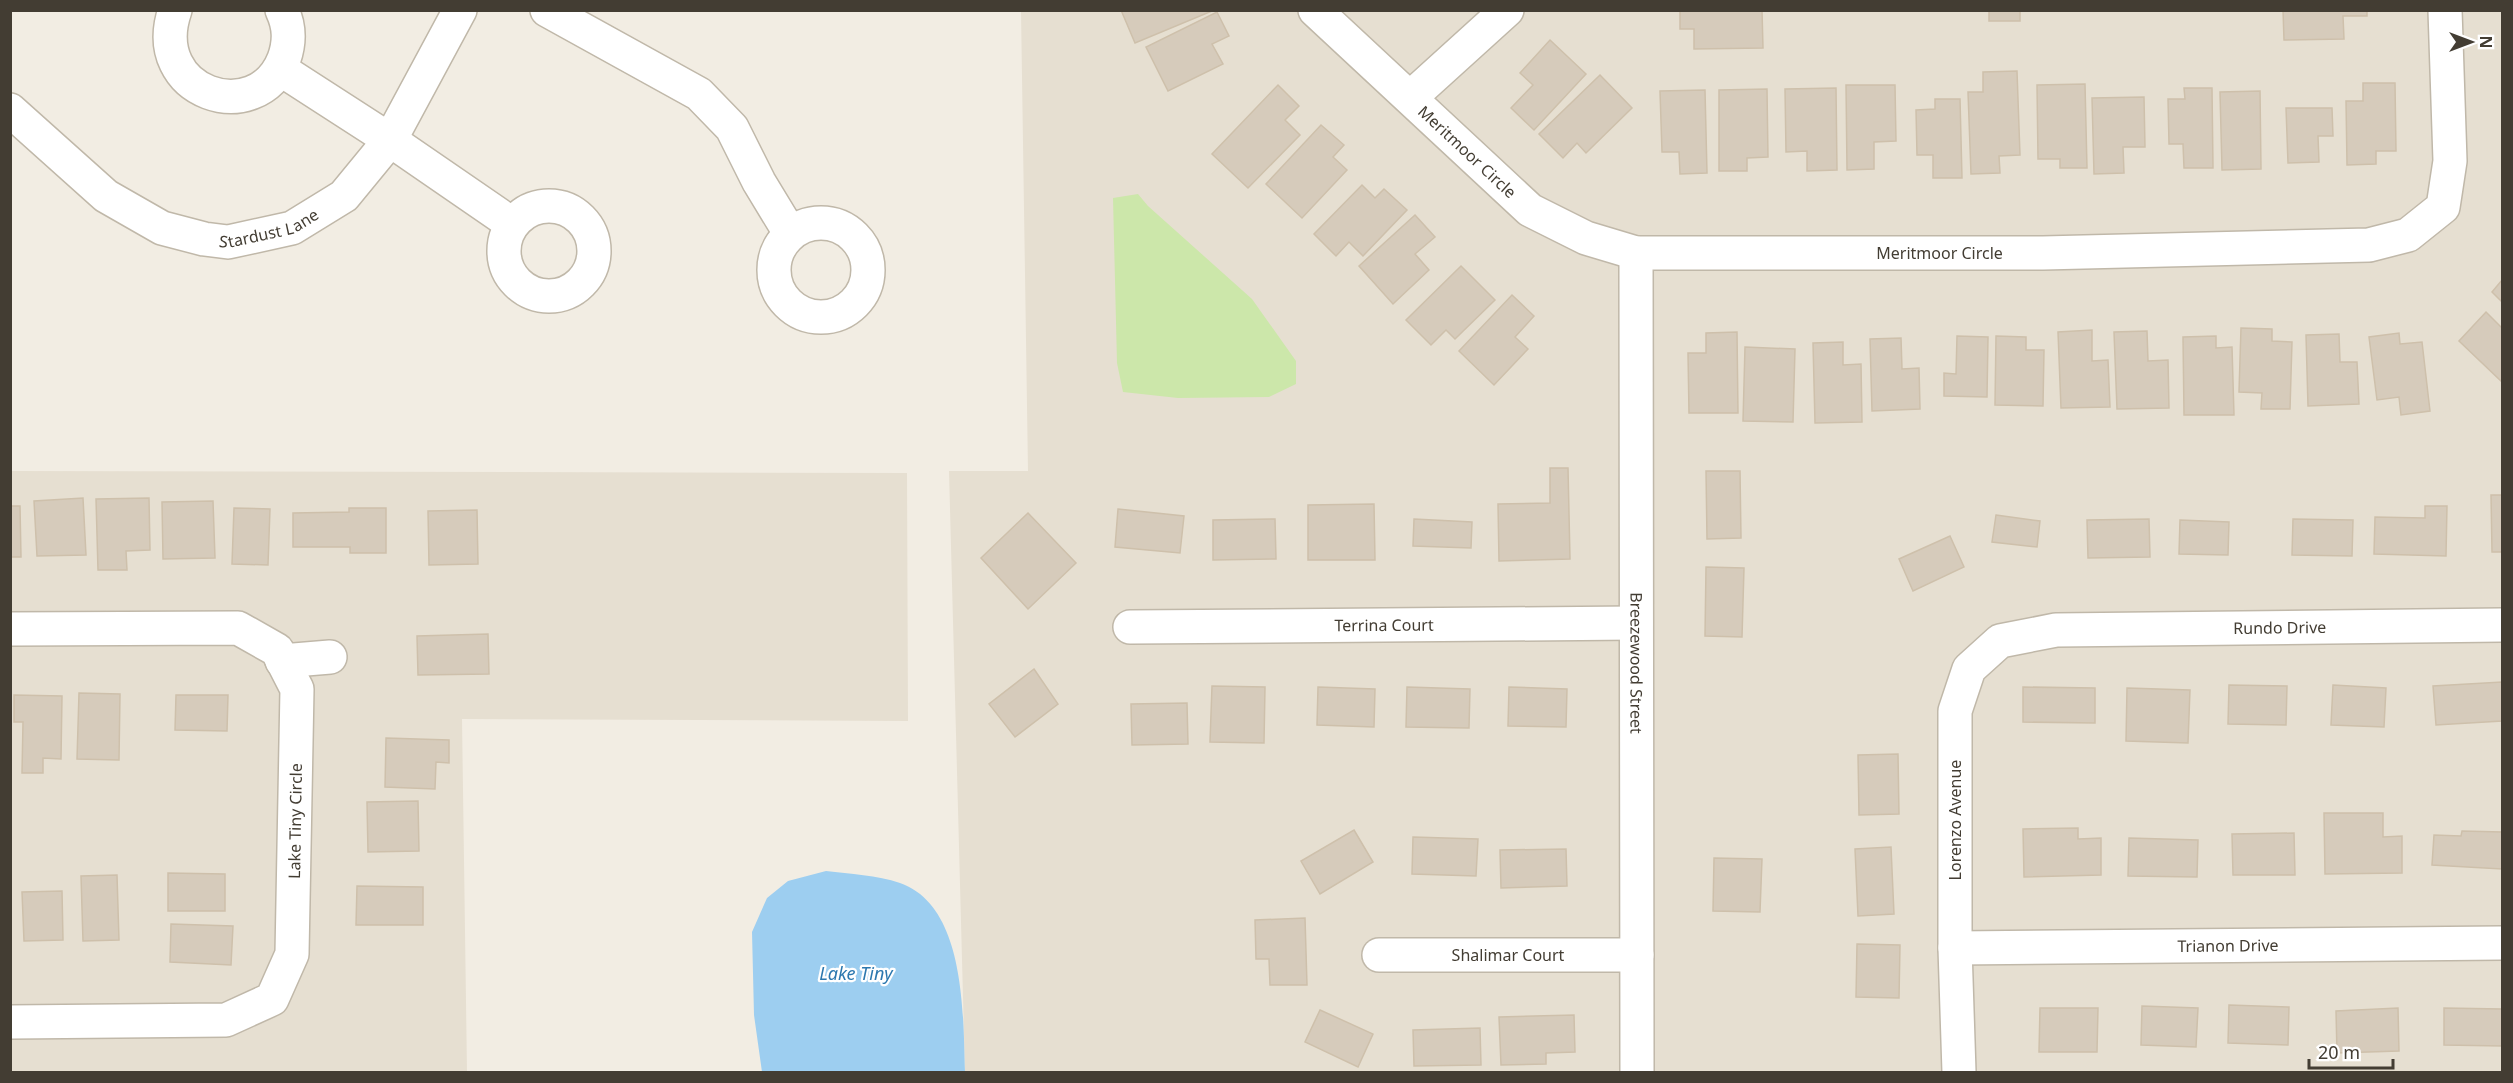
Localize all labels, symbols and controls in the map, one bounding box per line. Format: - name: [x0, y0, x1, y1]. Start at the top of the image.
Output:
- north arrow: [2441, 12, 2501, 72]
- text: N: [2475, 35, 2497, 49]
- street label: Meritmoor Circle: [1413, 100, 1521, 203]
- street label: Stardust Lane: [218, 203, 323, 253]
- street label: Meritmoor Circle: [1876, 242, 2003, 264]
- street label: Breezewood Street: [1625, 592, 1648, 734]
- street label: Terrina Court: [1334, 614, 1434, 636]
- street label: Rundo Drive: [2233, 616, 2326, 639]
- street label: Lorenzo Avenue: [1944, 760, 1966, 880]
- street label: Lake Tiny Circle: [283, 763, 307, 879]
- street label: Trianon Drive: [2177, 934, 2279, 957]
- street label: Shalimar Court: [1452, 944, 1565, 966]
- water label: Lake Tiny: [819, 961, 894, 985]
- scale bar: [2309, 1032, 2393, 1070]
- text: 20 m: [2318, 1040, 2360, 1064]

